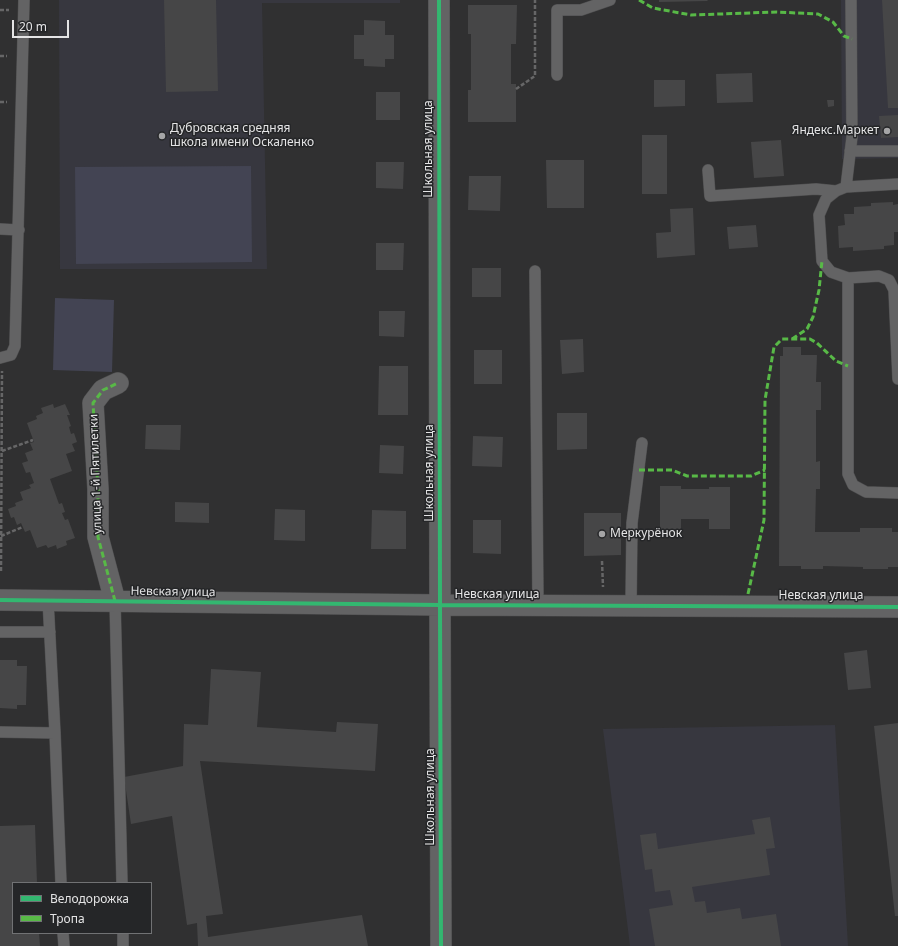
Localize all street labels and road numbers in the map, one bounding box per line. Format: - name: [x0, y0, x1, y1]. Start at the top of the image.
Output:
- street label: Школьная улица: [422, 100, 436, 198]
- street label: улица 1-й Пятилетки: [87, 414, 105, 534]
- street label: Школьная улица: [423, 424, 437, 522]
- street label: Невская улица: [130, 584, 216, 600]
- street label: Невская улица: [454, 588, 540, 602]
- street label: Невская улица: [778, 589, 864, 603]
- street label: Школьная улица: [424, 748, 438, 846]

